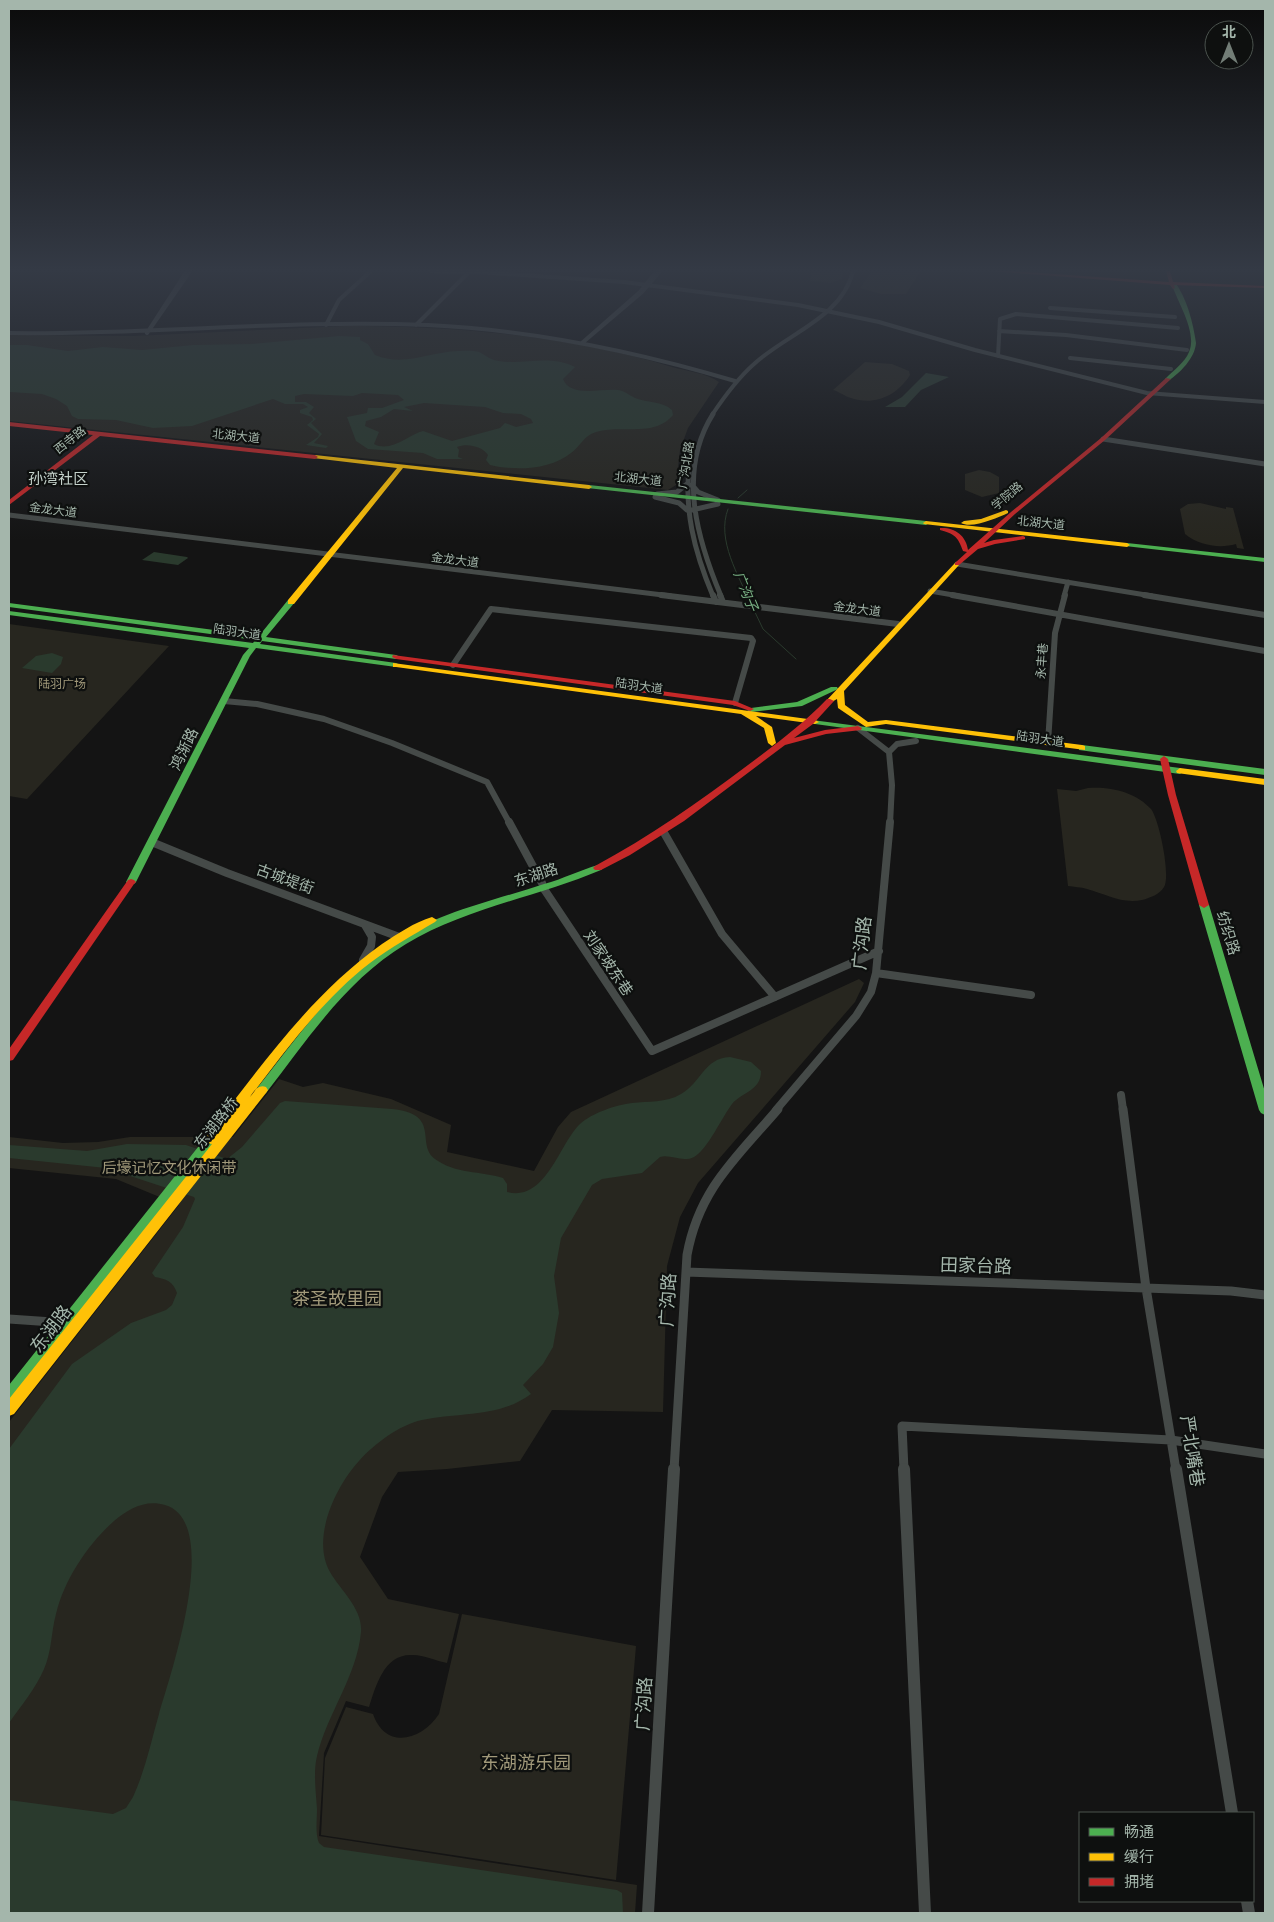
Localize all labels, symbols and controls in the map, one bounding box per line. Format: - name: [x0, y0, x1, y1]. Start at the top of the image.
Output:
- north arrow: [1204, 20, 1254, 70]
- text: 北: [1222, 24, 1236, 40]
- street label: 西寺路: [52, 423, 88, 457]
- street label: 北湖大道: [211, 427, 261, 445]
- street label: 广沟北路: [675, 440, 697, 490]
- district label: 孙湾社区: [28, 470, 88, 487]
- street label: 北湖大道: [613, 470, 663, 488]
- street label: 学院路: [989, 479, 1025, 513]
- street label: 金龙大道: [28, 500, 78, 520]
- street label: 北湖大道: [1016, 514, 1066, 532]
- street label: 金龙大道: [430, 550, 480, 570]
- water label: 广沟子: [731, 569, 762, 614]
- street label: 金龙大道: [832, 599, 882, 619]
- street label: 陆羽大道: [212, 622, 262, 642]
- street label: 永丰巷: [1034, 643, 1050, 679]
- street label: 陆羽大道: [614, 676, 664, 696]
- park label: 陆羽广场: [38, 677, 86, 691]
- street label: 鸿渐路: [166, 725, 201, 773]
- street label: 陆羽大道: [1015, 729, 1065, 749]
- street label: 东湖路: [512, 859, 560, 890]
- street label: 古城堤街: [254, 860, 316, 897]
- street label: 纺织路: [1214, 909, 1243, 957]
- street label: 广沟路: [849, 915, 875, 971]
- street label: 刘家坡东巷: [580, 927, 636, 999]
- street label: 东湖路桥: [190, 1094, 241, 1152]
- park label: 后壕记忆文化休闲带: [101, 1159, 237, 1176]
- street label: 田家台路: [940, 1255, 1012, 1277]
- street label: 广沟路: [657, 1273, 679, 1327]
- park label: 茶圣故里园: [292, 1289, 382, 1309]
- street label: 东湖路: [26, 1302, 76, 1356]
- street label: 严北嘴巷: [1176, 1414, 1208, 1488]
- street label: 广沟路: [633, 1677, 655, 1731]
- park label: 东湖游乐园: [481, 1753, 571, 1773]
- legend: [1079, 1812, 1254, 1902]
- text: 畅通: [1124, 1823, 1154, 1840]
- text: 缓行: [1124, 1848, 1154, 1865]
- text: 拥堵: [1124, 1873, 1154, 1890]

